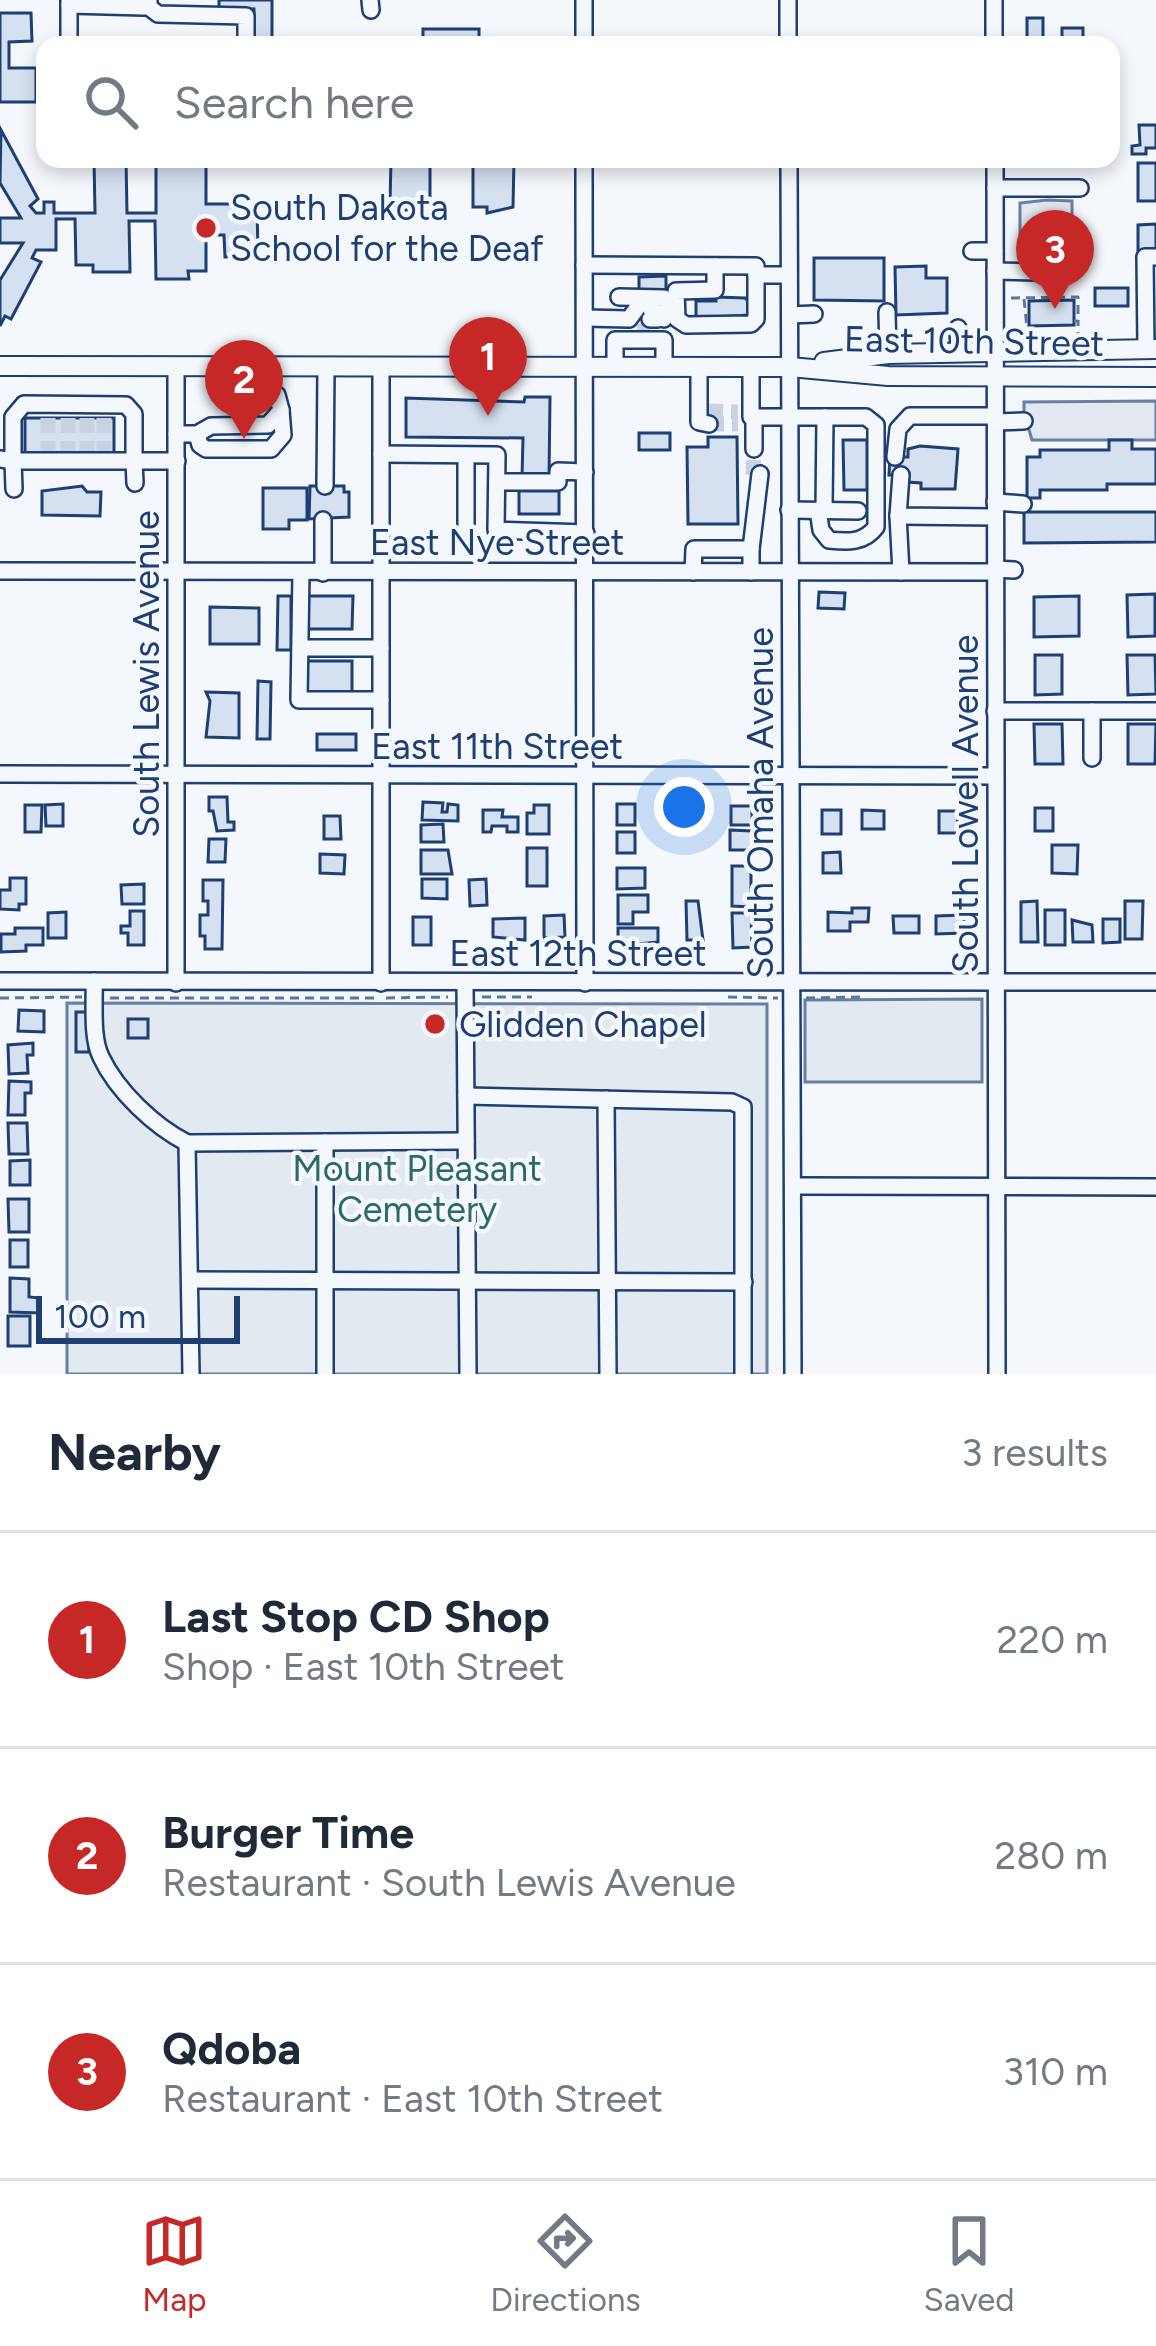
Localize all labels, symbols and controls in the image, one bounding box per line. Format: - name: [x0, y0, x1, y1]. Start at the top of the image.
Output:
- search box: [36, 36, 1120, 168]
- icon: search: [78, 69, 144, 135]
- text: Search here: [174, 75, 414, 129]
- place label: South Dakota School for the Deaf: [230, 186, 544, 270]
- pin: 3: [1016, 210, 1094, 309]
- marker: South Dakota School for the Deaf: [193, 215, 219, 241]
- pin: 1: [449, 317, 527, 416]
- street label: East 10th Street: [844, 317, 1104, 365]
- pin: 2: [205, 340, 283, 439]
- street label: South Lewis Avenue: [125, 510, 168, 838]
- street label: East Nye Street: [370, 521, 624, 564]
- street label: South Omaha Avenue: [739, 627, 782, 979]
- street label: South Lowell Avenue: [944, 635, 987, 973]
- street label: East 11th Street: [371, 725, 623, 768]
- your location: [654, 777, 714, 837]
- street label: East 12th Street: [449, 932, 707, 975]
- place label: Glidden Chapel: [459, 1003, 707, 1046]
- marker: Glidden Chapel: [422, 1011, 448, 1037]
- park label: Mount Pleasant Cemetery: [292, 1147, 542, 1231]
- scale bar: [36, 1290, 240, 1343]
- text: 100 m: [54, 1297, 146, 1336]
- text: Nearby: [48, 1422, 221, 1483]
- text: 3 results: [961, 1429, 1108, 1476]
- text: Last Stop CD Shop: [162, 1589, 550, 1643]
- text: 1: [79, 1616, 95, 1663]
- text: 220 m: [997, 1616, 1108, 1663]
- text: Shop · East 10th Street: [162, 1643, 565, 1690]
- text: Burger Time: [162, 1805, 414, 1859]
- text: 2: [76, 1832, 98, 1879]
- text: 280 m: [994, 1832, 1108, 1879]
- text: Restaurant · South Lewis Avenue: [162, 1859, 736, 1906]
- text: Qdoba: [162, 2021, 301, 2075]
- text: 3: [76, 2048, 98, 2095]
- text: 310 m: [1003, 2048, 1108, 2095]
- text: Restaurant · East 10th Street: [162, 2075, 663, 2122]
- tab: Map: [141, 2208, 207, 2319]
- tab: Directions: [490, 2208, 641, 2319]
- tab: Saved: [924, 2208, 1015, 2319]

